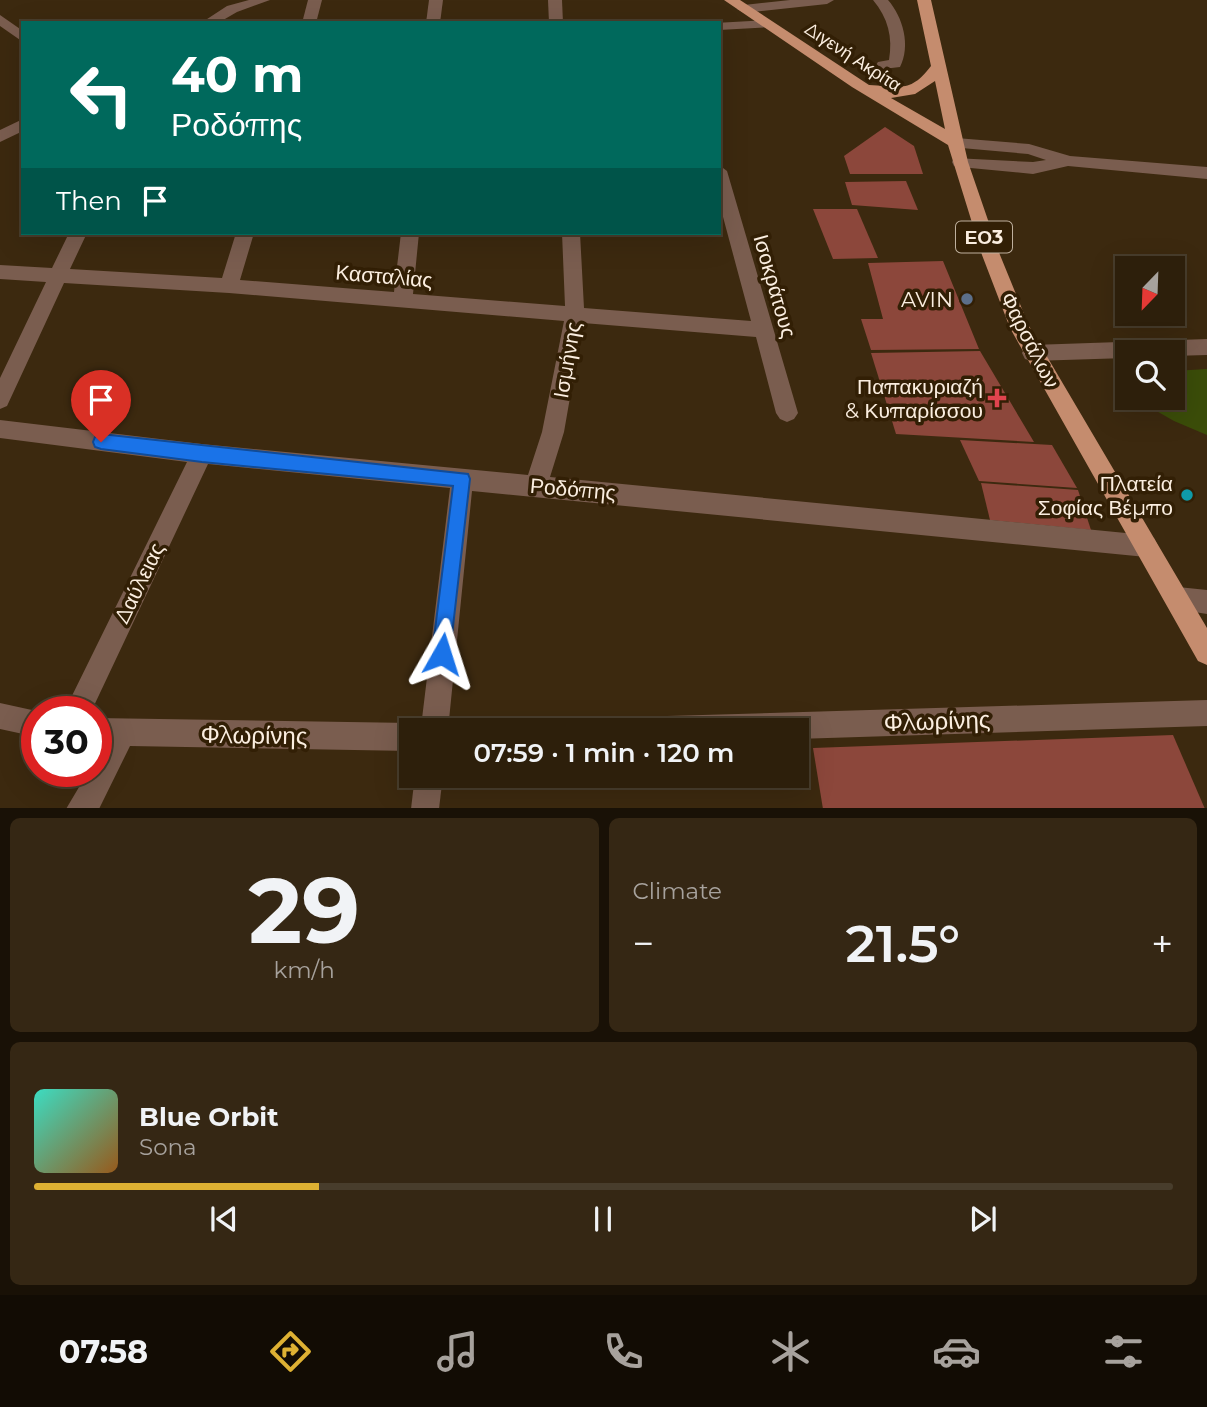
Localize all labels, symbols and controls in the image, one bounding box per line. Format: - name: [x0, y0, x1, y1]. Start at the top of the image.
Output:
- street label: Διγενή Ακρίτα: [801, 18, 905, 96]
- text: 40 m: [171, 45, 303, 104]
- icon: left: [56, 49, 147, 140]
- text: Ροδόπης: [171, 105, 302, 144]
- icon: arrive: [136, 182, 174, 220]
- text: Then: [56, 185, 122, 217]
- road number: ΕΟ3: [956, 221, 1012, 252]
- street label: Ισοκράτους: [748, 231, 802, 341]
- north arrow: [1115, 256, 1185, 326]
- map controls: [1115, 256, 1185, 410]
- street label: Κασταλίας: [334, 259, 434, 293]
- place label: AVIN: [901, 287, 953, 312]
- street label: Φαρσάλων: [995, 288, 1065, 392]
- marker: AVIN: [959, 291, 975, 307]
- street label: Ισμήνης: [548, 320, 586, 400]
- button: search: [1115, 340, 1185, 410]
- pin: [71, 370, 131, 442]
- place label: Παπακυριαζή & Κυπαρίσσου: [845, 374, 983, 423]
- icon: arrive: [82, 381, 120, 419]
- marker: Παπακυριαζή & Κυπαρίσσου: [989, 390, 1005, 406]
- place label: Πλατεία Σοφίας Βέμπο: [1038, 471, 1173, 520]
- street label: Ροδόπης: [529, 473, 617, 505]
- marker: Πλατεία Σοφίας Βέμπο: [1179, 487, 1195, 503]
- street label: Δαύλειας: [109, 539, 169, 627]
- position arrow: [405, 617, 479, 691]
- speed limit sign: 30: [21, 696, 112, 787]
- street label: Φλωρίνης: [883, 705, 991, 737]
- street label: Φλωρίνης: [200, 720, 308, 750]
- text: 07:59 · 1 min · 120 m: [474, 737, 734, 769]
- text: 29: [248, 855, 360, 966]
- text: Climate: [633, 877, 722, 905]
- text: 21.5°: [846, 912, 960, 975]
- text: −: [633, 920, 654, 967]
- text: +: [1151, 920, 1173, 967]
- text: km/h: [274, 956, 335, 984]
- text: Blue Orbit: [139, 1101, 278, 1133]
- text: Sona: [139, 1133, 197, 1161]
- icon: previous: [205, 1200, 243, 1238]
- icon: pause: [584, 1200, 622, 1238]
- icon: next: [964, 1200, 1002, 1238]
- icon: directions: [266, 1327, 315, 1376]
- icon: music: [433, 1327, 482, 1376]
- icon: phone: [599, 1327, 648, 1376]
- icon: climate: [766, 1327, 815, 1376]
- icon: car: [932, 1327, 981, 1376]
- icon: filters: [1099, 1327, 1148, 1376]
- text: 07:58: [59, 1332, 148, 1371]

